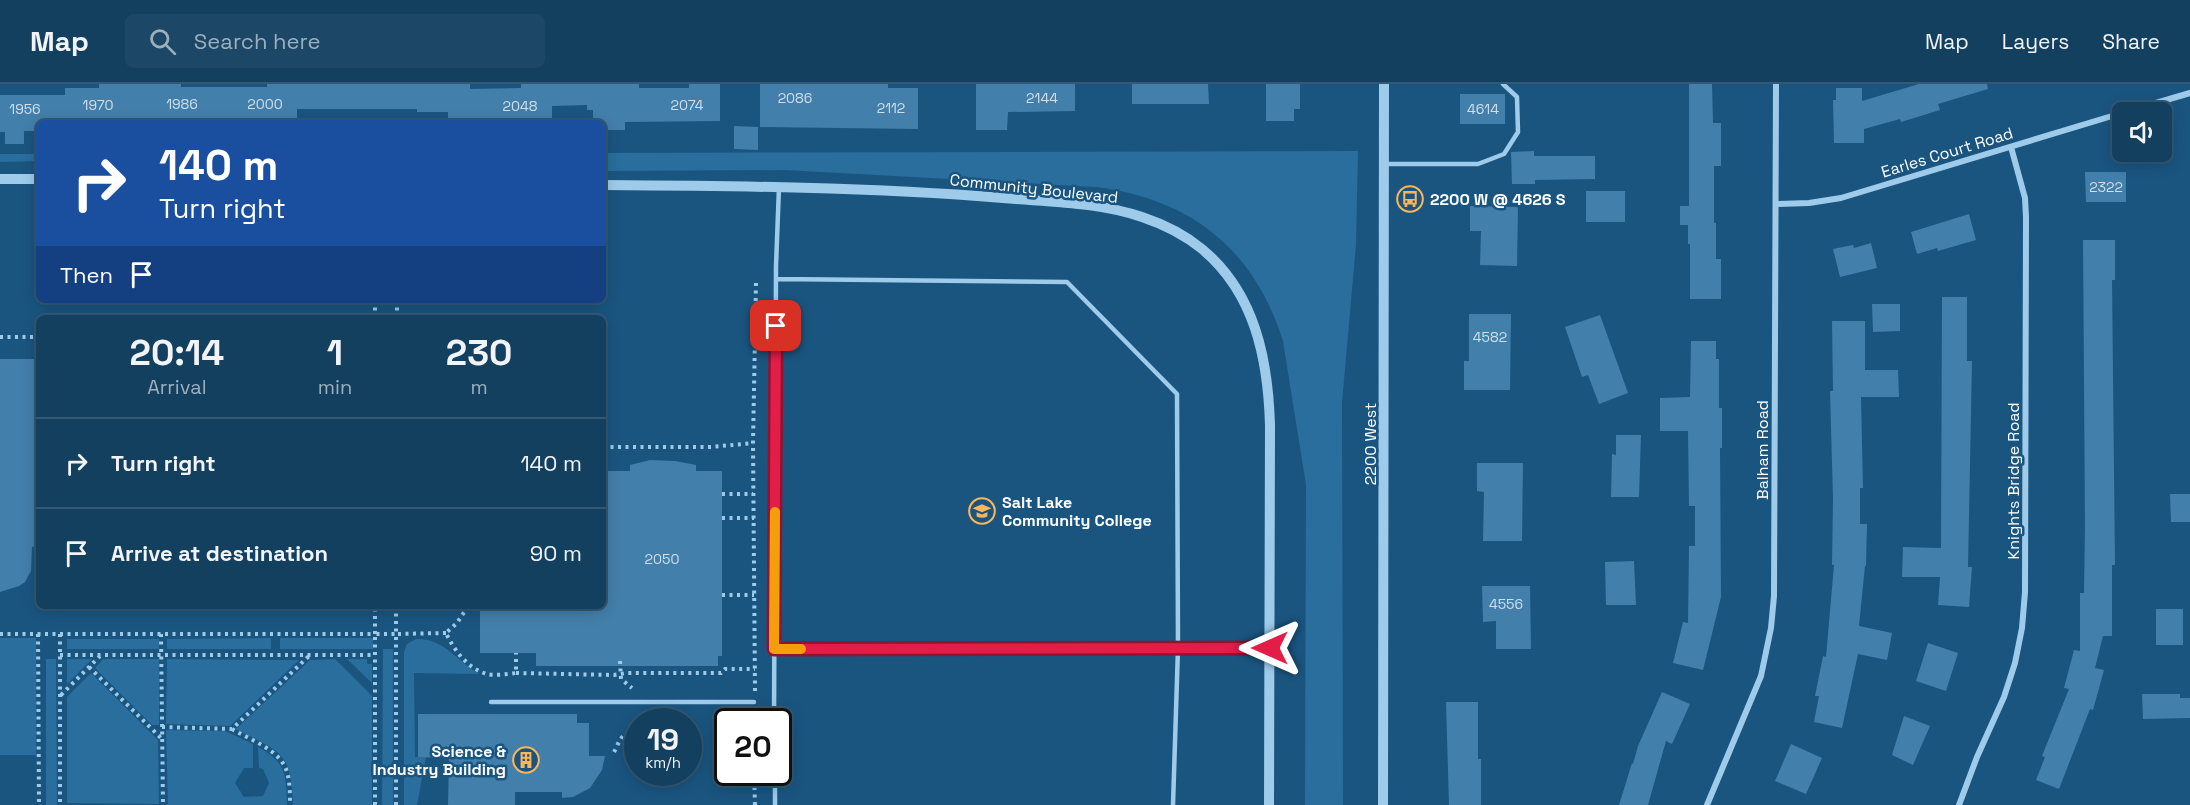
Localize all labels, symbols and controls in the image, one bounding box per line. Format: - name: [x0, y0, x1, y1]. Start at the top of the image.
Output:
- search box: [125, 14, 545, 68]
- text: Map: [30, 23, 89, 59]
- icon: search: [146, 25, 179, 58]
- text: Search here: [194, 27, 321, 55]
- text: Map: [1925, 28, 1969, 55]
- text: Layers: [2002, 28, 2069, 55]
- text: Share: [2102, 28, 2160, 55]
- house number: 2086: [778, 89, 812, 107]
- house number: 2144: [1026, 89, 1058, 107]
- house number: 1986: [166, 95, 198, 113]
- house number: 2000: [247, 95, 283, 113]
- house number: 1970: [83, 96, 113, 114]
- house number: 2074: [671, 96, 704, 114]
- house number: 2048: [503, 97, 538, 115]
- house number: 2112: [877, 99, 905, 117]
- house number: 1956: [9, 100, 41, 118]
- house number: 4614: [1467, 100, 1499, 118]
- map controls: [2112, 102, 2172, 162]
- button: sound: [2112, 102, 2172, 162]
- street label: Earles Court Road: [1879, 122, 2016, 183]
- text: 140 m: [159, 139, 278, 192]
- icon: right: [60, 144, 138, 222]
- street label: Community Boulevard: [949, 169, 1119, 208]
- house number: 2322: [2089, 178, 2123, 196]
- bus stop icon: 2200 W @ 4626 S: [1395, 184, 1425, 214]
- place label: 2200 W @ 4626 S: [1430, 189, 1566, 210]
- text: Turn right: [159, 191, 286, 226]
- icon: arrive: [125, 258, 158, 291]
- text: Then: [60, 261, 113, 289]
- pin: [750, 300, 801, 351]
- icon: arrive: [759, 309, 792, 342]
- house number: 4582: [1473, 328, 1507, 346]
- text: 20:14: [130, 330, 224, 376]
- text: 1: [327, 330, 343, 376]
- text: 230: [446, 330, 512, 376]
- text: Arrival: [147, 374, 207, 400]
- text: min: [318, 374, 352, 400]
- text: m: [470, 374, 488, 400]
- street label: Balham Road: [1752, 400, 1773, 500]
- street label: Knights Bridge Road: [2003, 402, 2024, 560]
- street label: 2200 West: [1360, 403, 1381, 485]
- icon: right: [60, 447, 93, 480]
- text: Turn right: [111, 449, 216, 477]
- text: 140 m: [520, 449, 582, 477]
- place label: Salt Lake Community College: [1002, 492, 1152, 531]
- school or university icon: Salt Lake Community College: [967, 496, 997, 526]
- icon: arrive: [60, 537, 93, 570]
- text: Arrive at destination: [111, 539, 328, 567]
- text: 90 m: [530, 539, 582, 567]
- house number: 2050: [645, 550, 679, 568]
- house number: 4556: [1489, 595, 1523, 613]
- position arrow: [1238, 616, 1302, 680]
- speed limit sign: 20: [714, 708, 792, 786]
- text: 19: [647, 720, 679, 759]
- place label: Science & Industry Building: [373, 741, 507, 780]
- building icon: Science & Industry Building: [511, 745, 541, 775]
- text: km/h: [645, 753, 681, 772]

